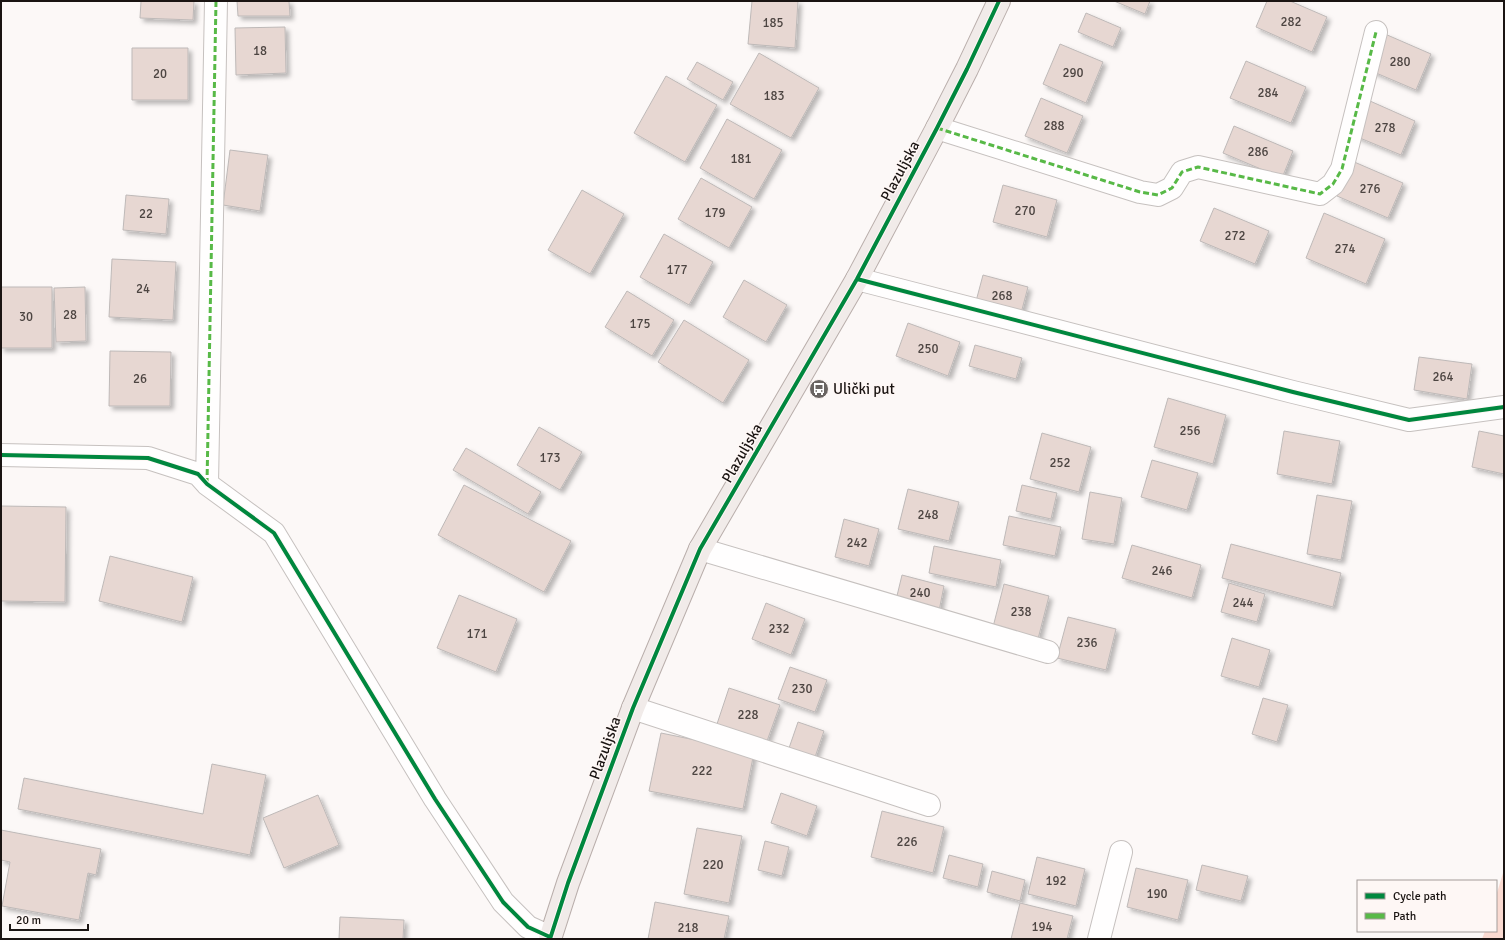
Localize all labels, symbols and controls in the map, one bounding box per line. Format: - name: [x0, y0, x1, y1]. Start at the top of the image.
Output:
- house number: 282: [1280, 14, 1302, 30]
- house number: 185: [762, 15, 784, 31]
- house number: 18: [253, 43, 267, 59]
- house number: 280: [1389, 54, 1411, 70]
- house number: 290: [1062, 65, 1084, 81]
- house number: 20: [153, 66, 167, 82]
- house number: 284: [1257, 85, 1279, 101]
- house number: 183: [763, 88, 785, 104]
- house number: 288: [1043, 118, 1065, 134]
- house number: 278: [1374, 120, 1396, 136]
- street label: Plazuljska: [877, 138, 923, 204]
- house number: 286: [1247, 144, 1269, 160]
- house number: 181: [730, 151, 752, 167]
- house number: 276: [1359, 181, 1381, 197]
- house number: 270: [1014, 203, 1036, 219]
- house number: 179: [704, 205, 726, 221]
- house number: 22: [139, 206, 153, 222]
- house number: 272: [1224, 228, 1246, 244]
- house number: 274: [1334, 241, 1356, 257]
- house number: 177: [666, 262, 688, 278]
- house number: 24: [136, 281, 150, 297]
- house number: 268: [991, 288, 1013, 304]
- house number: 28: [63, 307, 77, 323]
- house number: 30: [19, 309, 33, 325]
- house number: 175: [629, 316, 651, 332]
- house number: 250: [917, 341, 939, 357]
- house number: 264: [1432, 369, 1454, 385]
- house number: 26: [133, 371, 147, 387]
- bus stop icon: Ulički put: [808, 378, 830, 400]
- place label: Ulički put: [833, 380, 895, 398]
- street label: Plazuljska: [718, 420, 766, 486]
- house number: 256: [1179, 423, 1201, 439]
- house number: 173: [539, 450, 561, 466]
- house number: 252: [1049, 455, 1071, 471]
- house number: 248: [917, 507, 939, 523]
- house number: 242: [846, 535, 868, 551]
- house number: 246: [1151, 563, 1173, 579]
- house number: 240: [909, 585, 931, 601]
- house number: 244: [1232, 595, 1254, 611]
- house number: 238: [1010, 604, 1032, 620]
- house number: 232: [768, 621, 790, 637]
- house number: 171: [466, 626, 488, 642]
- house number: 236: [1076, 635, 1098, 651]
- house number: 230: [791, 681, 813, 697]
- house number: 228: [737, 707, 759, 723]
- street label: Plazuljska: [585, 714, 625, 782]
- house number: 222: [691, 763, 713, 779]
- house number: 226: [896, 834, 918, 850]
- house number: 220: [702, 857, 724, 873]
- house number: 192: [1045, 873, 1067, 889]
- legend: [1357, 880, 1497, 932]
- house number: 190: [1146, 886, 1168, 902]
- text: Cycle path: [1393, 889, 1446, 904]
- scale bar: [10, 906, 88, 932]
- text: Path: [1393, 909, 1416, 924]
- text: 20 m: [16, 913, 41, 928]
- house number: 194: [1031, 919, 1053, 935]
- house number: 218: [677, 920, 699, 936]

